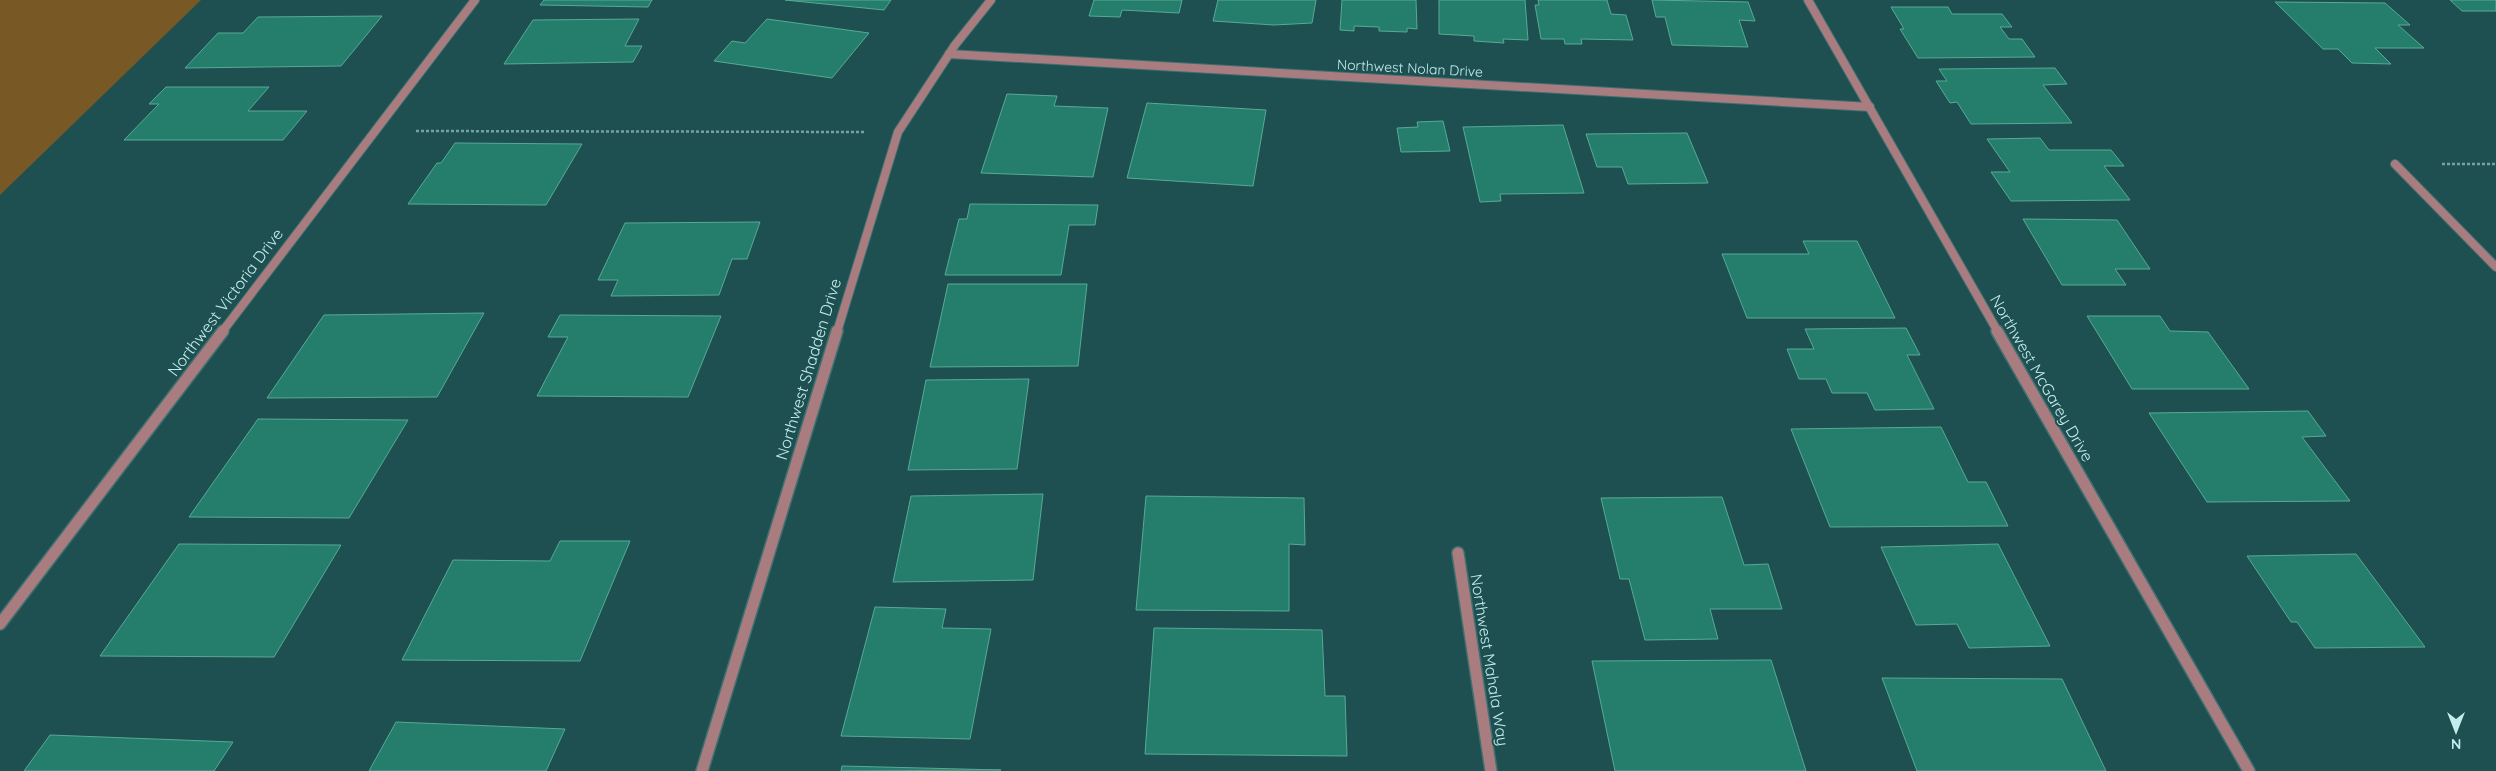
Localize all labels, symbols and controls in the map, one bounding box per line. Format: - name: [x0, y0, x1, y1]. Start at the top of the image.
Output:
- street label: Northwest Nolan Drive: [1336, 55, 1484, 81]
- street label: Northwest Victoria Drive: [163, 224, 287, 380]
- street label: Northwest Shadden Drive: [771, 276, 845, 462]
- street label: Northwest McGarey Drive: [1986, 291, 2098, 465]
- street label: Northwest Mahala Way: [1467, 573, 1513, 747]
- north arrow: [2431, 706, 2481, 756]
- text: N: [2451, 735, 2461, 753]

